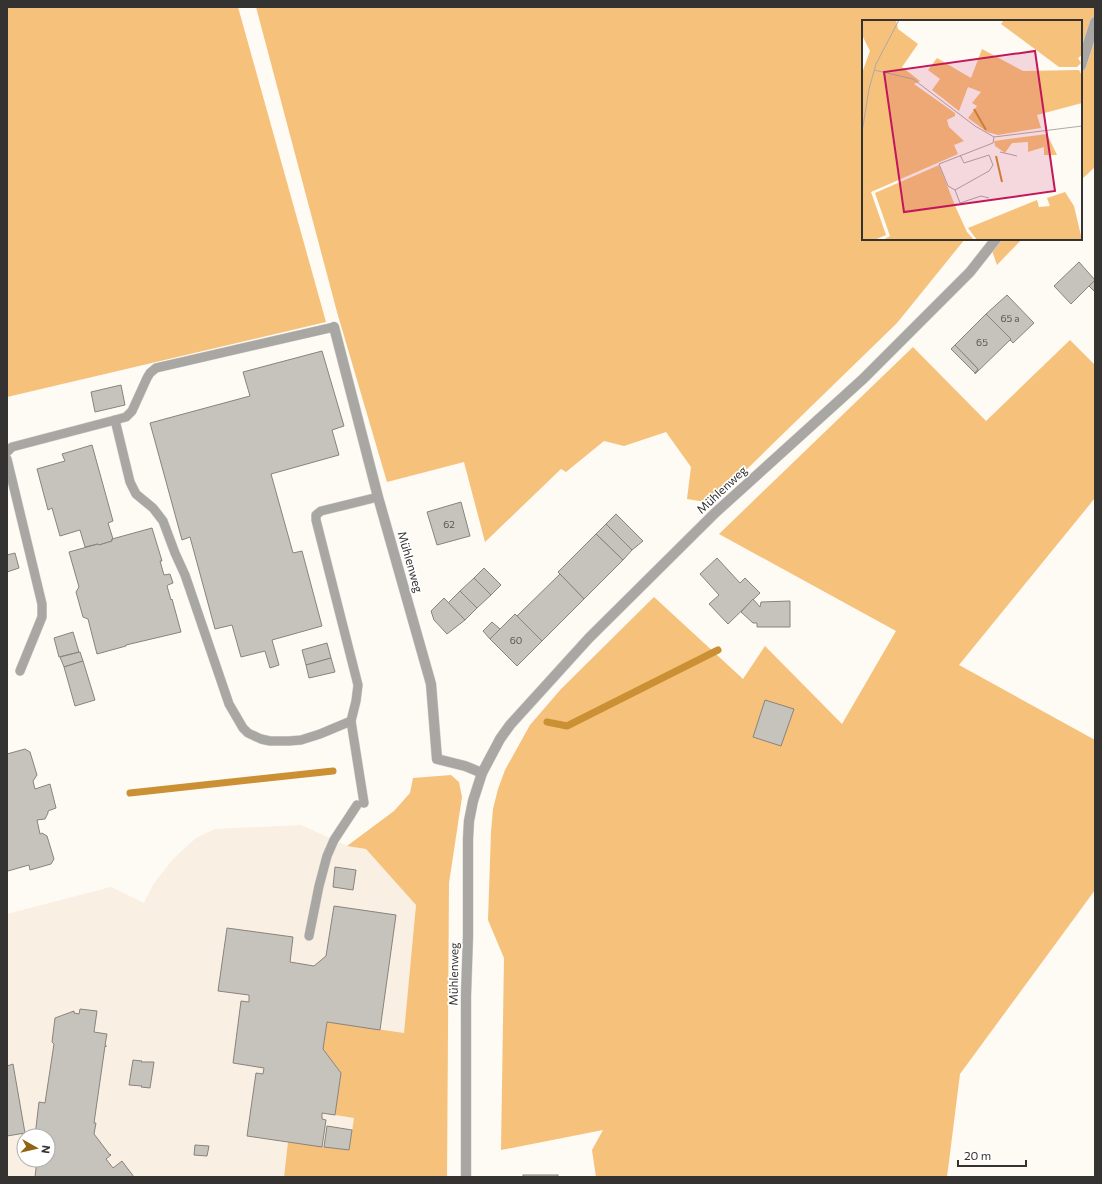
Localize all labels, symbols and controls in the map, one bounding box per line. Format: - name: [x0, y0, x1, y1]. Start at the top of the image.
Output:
- inset map: [862, 20, 1082, 240]
- house number: 65 a: [1001, 312, 1019, 324]
- house number: 65: [976, 336, 988, 348]
- street label: Mühlenweg: [693, 462, 750, 516]
- house number: 62: [443, 518, 455, 530]
- street label: Mühlenweg: [395, 529, 427, 595]
- house number: 60: [510, 634, 522, 646]
- street label: Mühlenweg: [445, 942, 461, 1006]
- north arrow: [16, 1128, 56, 1168]
- scale bar: [958, 1142, 1026, 1168]
- text: N: [39, 1144, 53, 1154]
- text: 20 m: [964, 1148, 991, 1162]

